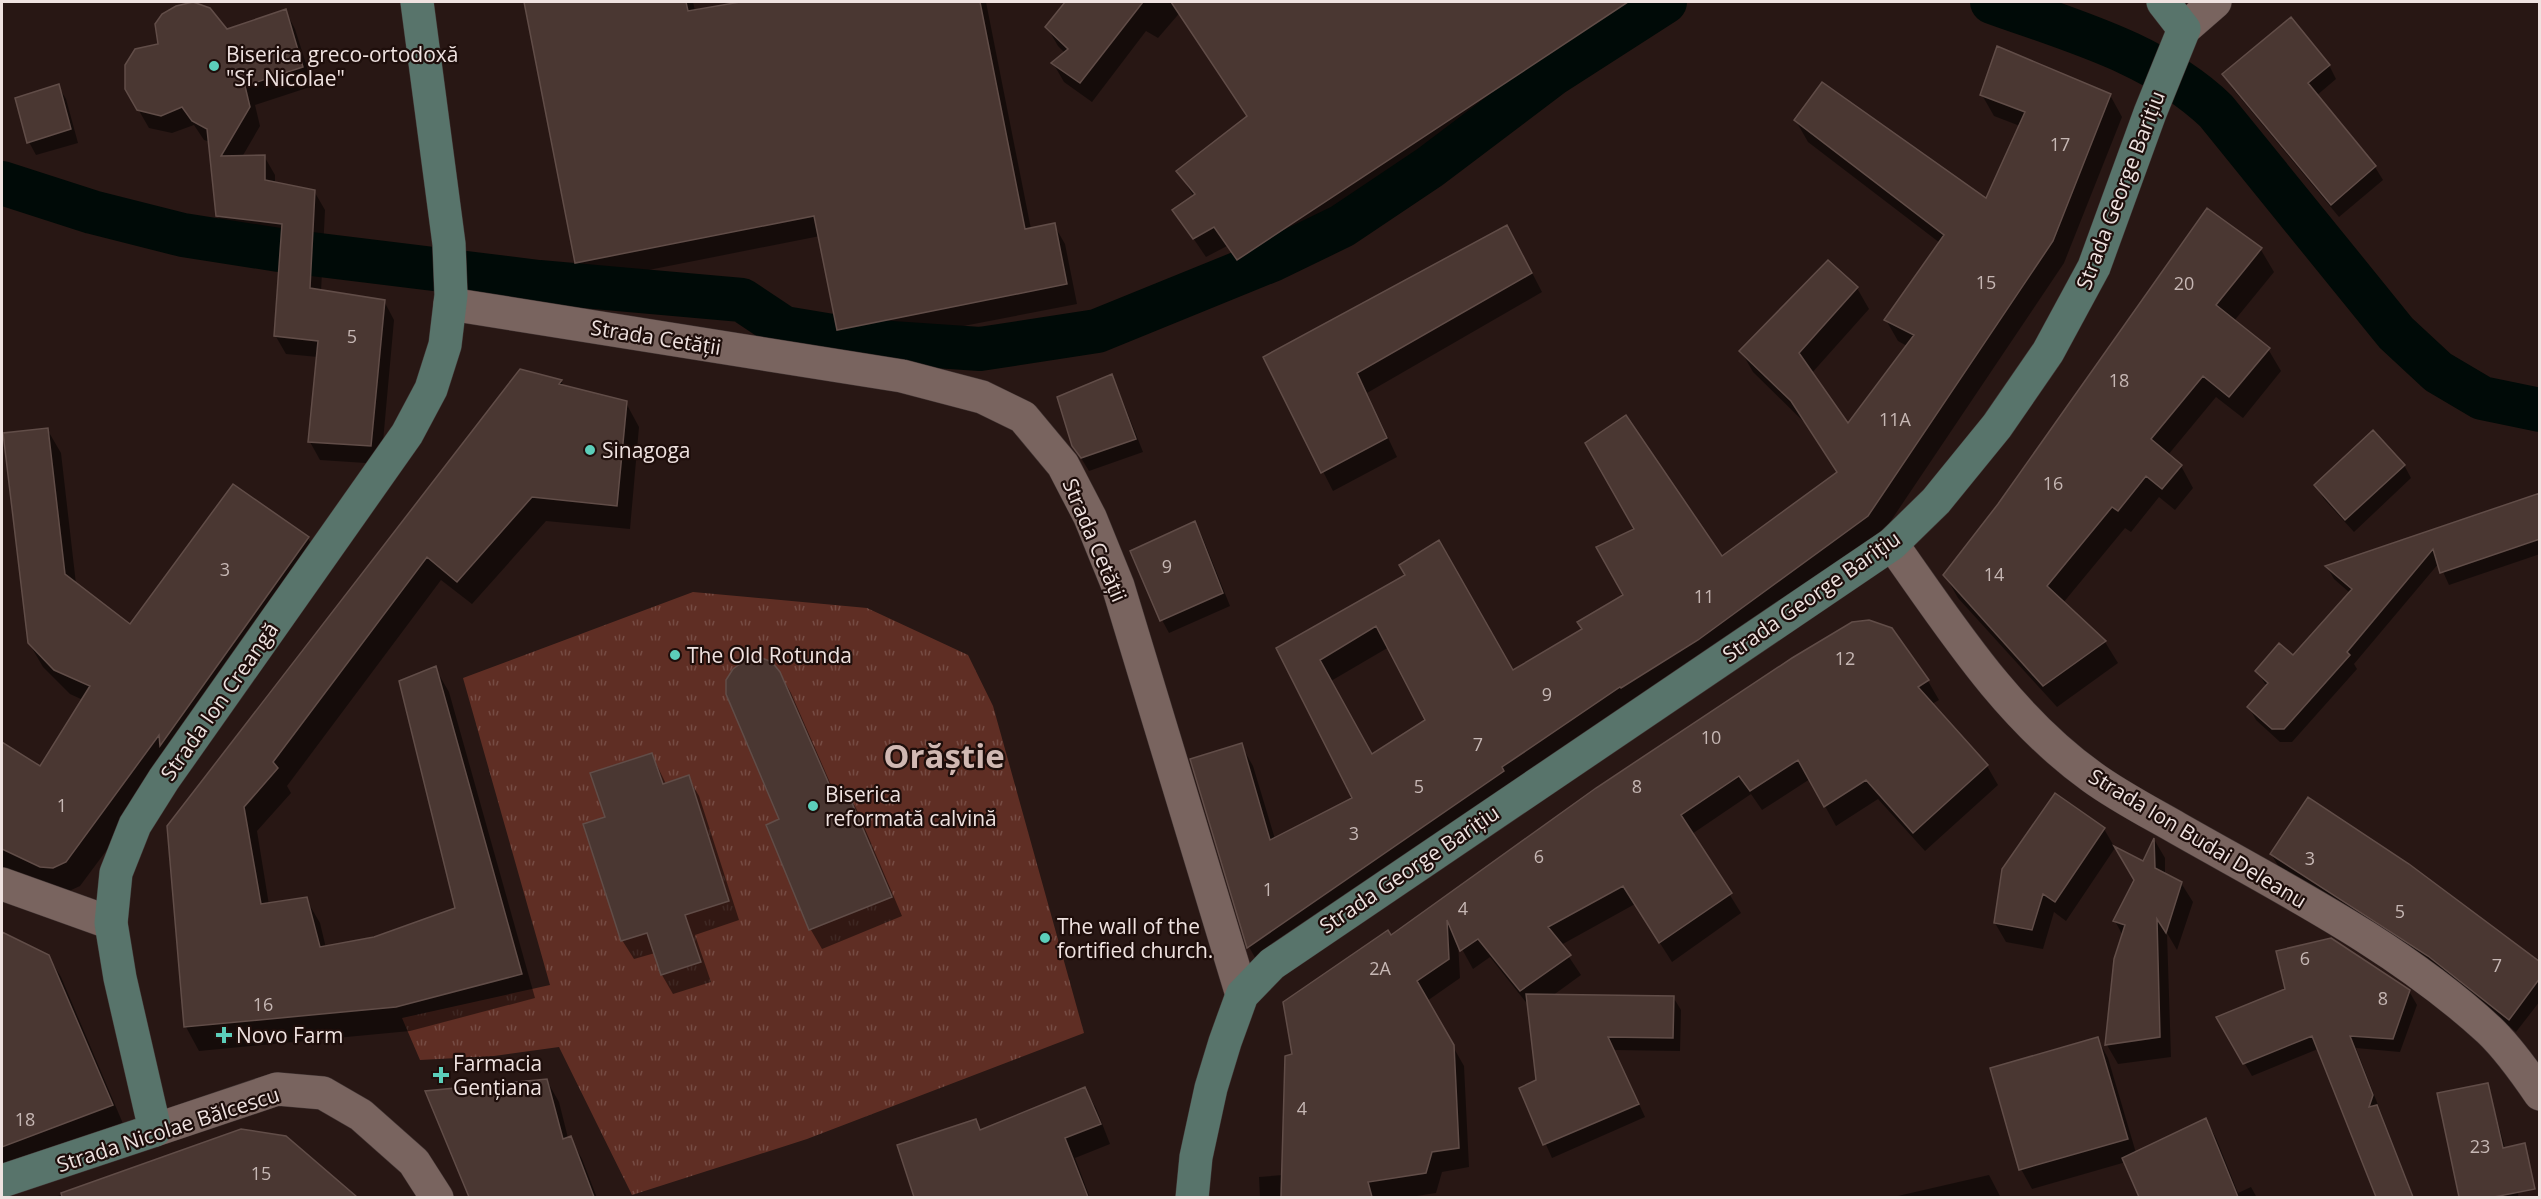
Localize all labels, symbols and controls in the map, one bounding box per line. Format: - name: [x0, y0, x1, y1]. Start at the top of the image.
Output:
- place label: Biserica greco-ortodoxă "Sf. Nicolae": [226, 40, 458, 92]
- marker: Biserica greco-ortodoxă "Sf. Nicolae": [207, 59, 221, 73]
- street label: Strada George Barițiu: [2069, 87, 2171, 293]
- house number: 17: [2050, 132, 2070, 156]
- house number: 15: [1976, 270, 1996, 294]
- house number: 20: [2174, 271, 2194, 295]
- street label: Strada Cetății: [589, 313, 723, 361]
- house number: 5: [347, 324, 357, 348]
- house number: 18: [2109, 368, 2129, 392]
- house number: 11A: [1879, 407, 1912, 431]
- place label: Sinagoga: [602, 436, 690, 464]
- marker: Sinagoga: [583, 443, 597, 457]
- house number: 16: [2043, 471, 2063, 495]
- street label: Strada Cetății: [1056, 474, 1134, 606]
- street label: Strada George Barițiu: [1717, 524, 1905, 668]
- house number: 9: [1162, 554, 1172, 578]
- house number: 3: [220, 557, 230, 581]
- house number: 14: [1984, 562, 2004, 586]
- house number: 11: [1694, 584, 1714, 608]
- street label: Strada Ion Creangă: [154, 616, 284, 786]
- place label: The Old Rotunda: [687, 641, 852, 669]
- house number: 12: [1835, 646, 1855, 670]
- marker: The Old Rotunda: [668, 648, 682, 662]
- house number: 9: [1542, 682, 1552, 706]
- house number: 10: [1701, 725, 1721, 749]
- house number: 7: [1473, 732, 1483, 756]
- district label: Orăștie: [883, 733, 1005, 778]
- street label: Strada Ion Budai Deleanu: [2084, 762, 2312, 914]
- house number: 5: [1414, 774, 1424, 798]
- house number: 8: [1632, 774, 1642, 798]
- place label: Biserica reformată calvină: [825, 780, 997, 832]
- house number: 1: [57, 793, 67, 817]
- street label: Strada George Barițiu: [1314, 798, 1504, 940]
- marker: Biserica reformată calvină: [806, 799, 820, 813]
- house number: 3: [1349, 821, 1359, 845]
- house number: 6: [1534, 844, 1544, 868]
- house number: 3: [2305, 846, 2315, 870]
- house number: 1: [1263, 877, 1273, 901]
- house number: 4: [1458, 896, 1468, 920]
- house number: 5: [2395, 899, 2405, 923]
- place label: The wall of the fortified church.: [1057, 912, 1213, 964]
- marker: The wall of the fortified church.: [1038, 931, 1052, 945]
- house number: 6: [2300, 946, 2310, 970]
- house number: 7: [2492, 953, 2502, 977]
- house number: 2A: [1369, 956, 1391, 980]
- house number: 8: [2378, 986, 2388, 1010]
- house number: 16: [253, 992, 273, 1016]
- place label: Novo Farm: [236, 1021, 344, 1049]
- marker: Novo Farm: [217, 1028, 231, 1042]
- place label: Farmacia Gențiana: [453, 1049, 542, 1101]
- marker: Farmacia Gențiana: [434, 1068, 448, 1082]
- street label: Strada Nicolae Bălcescu: [53, 1080, 283, 1178]
- house number: 4: [1297, 1096, 1307, 1120]
- house number: 18: [15, 1107, 35, 1131]
- house number: 23: [2470, 1134, 2490, 1158]
- house number: 15: [251, 1161, 271, 1185]

